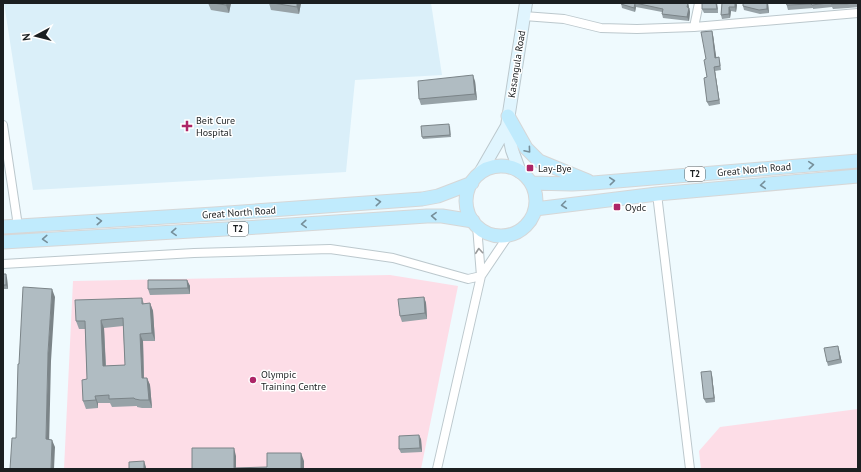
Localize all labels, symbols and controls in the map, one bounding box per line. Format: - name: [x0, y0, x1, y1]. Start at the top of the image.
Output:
- north arrow: [16, 16, 56, 56]
- street label: Kasangula Road: [505, 30, 528, 99]
- text: N: [19, 33, 33, 42]
- place label: Beit Cure Hospital: [196, 114, 235, 139]
- marker: Beit Cure Hospital: [181, 120, 193, 132]
- one-way arrow: [524, 145, 531, 152]
- street label: Great North Road: [717, 160, 792, 179]
- one-way arrow: [808, 160, 814, 169]
- place label: Lay-Bye: [538, 162, 572, 175]
- marker: Lay-Bye: [525, 163, 535, 173]
- road number: T2: [685, 167, 705, 181]
- one-way arrow: [609, 177, 615, 186]
- one-way arrow: [760, 180, 766, 189]
- one-way arrow: [375, 198, 381, 207]
- one-way arrow: [561, 201, 568, 210]
- place label: Oydc: [625, 201, 647, 214]
- marker: Oydc: [612, 202, 622, 212]
- street label: Great North Road: [202, 203, 276, 222]
- one-way arrow: [431, 212, 437, 220]
- one-way arrow: [96, 217, 102, 226]
- one-way arrow: [301, 219, 307, 228]
- road number: T2: [228, 222, 248, 236]
- one-way arrow: [171, 228, 177, 236]
- one-way arrow: [42, 235, 48, 244]
- one-way arrow: [475, 248, 484, 254]
- place label: Olympic Training Centre: [261, 368, 326, 393]
- marker: Olympic Training Centre: [248, 375, 258, 385]

